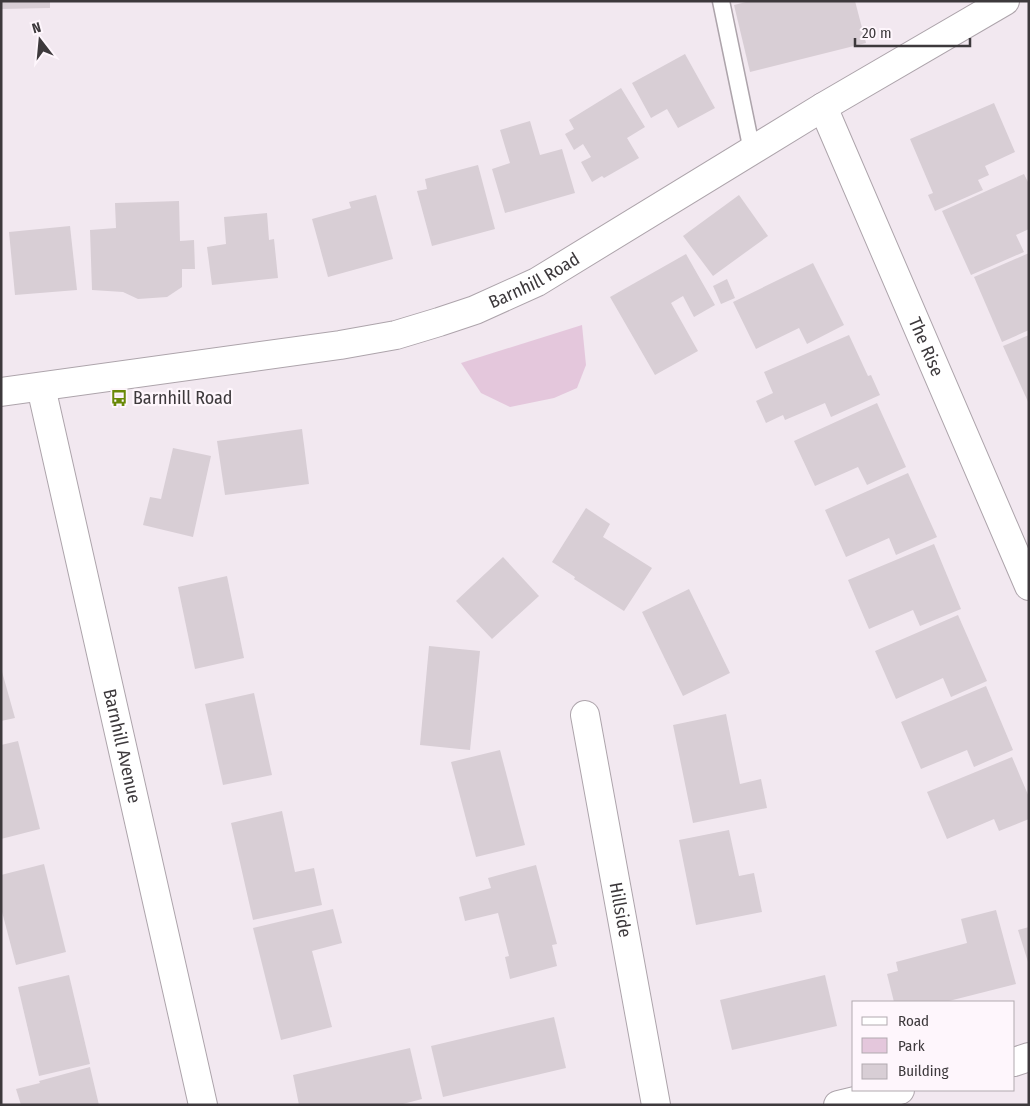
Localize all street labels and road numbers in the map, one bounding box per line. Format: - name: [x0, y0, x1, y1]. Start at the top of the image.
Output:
- street label: Barnhill Road: [485, 248, 584, 313]
- street label: The Rise: [904, 314, 948, 380]
- street label: Barnhill Avenue: [98, 687, 146, 805]
- street label: Hillside: [605, 880, 636, 939]

